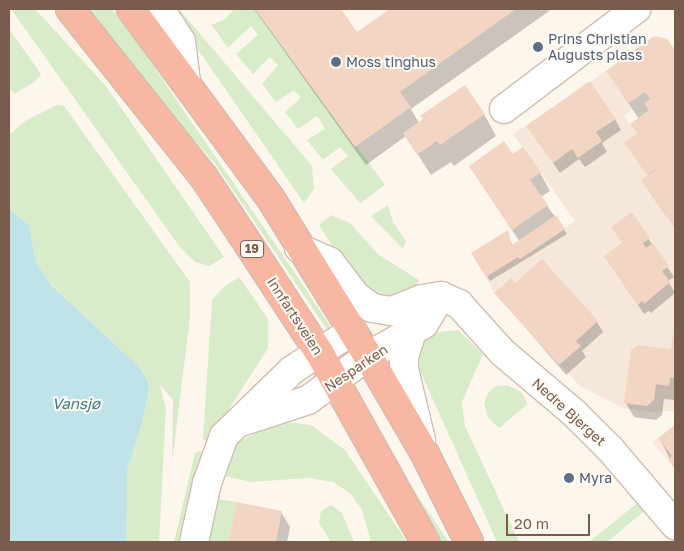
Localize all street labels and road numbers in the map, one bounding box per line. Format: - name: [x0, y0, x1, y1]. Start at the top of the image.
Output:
- road number: 19: [240, 240, 264, 258]
- street label: Innfartsveien: [264, 274, 326, 358]
- street label: Nesparken: [321, 341, 391, 395]
- street label: Nedre Bjerget: [529, 375, 609, 449]

